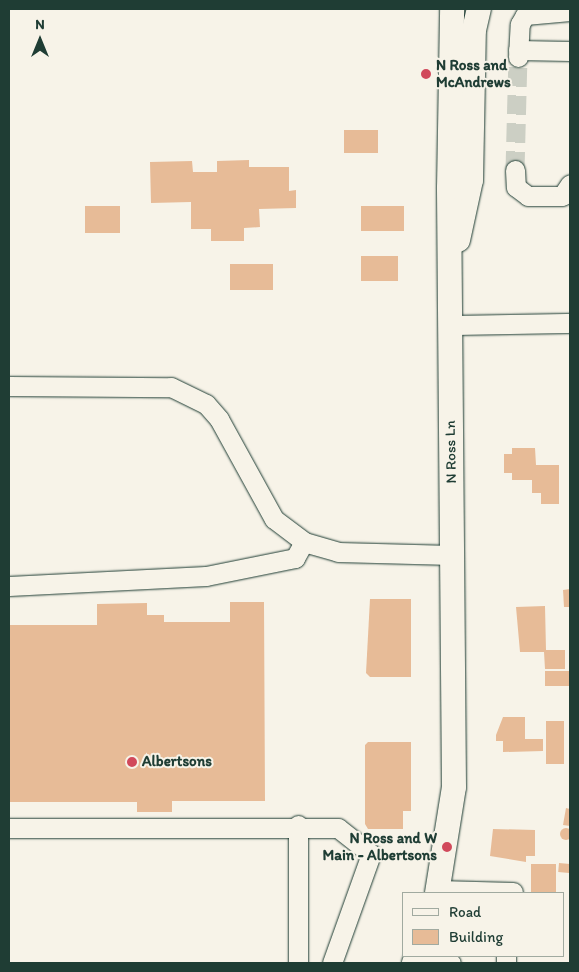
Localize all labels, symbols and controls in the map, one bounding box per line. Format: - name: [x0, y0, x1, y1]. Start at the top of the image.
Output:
- north arrow: [15, 15, 65, 65]
- text: N: [35, 16, 45, 33]
- place label: N Ross and McAndrews: [436, 56, 511, 91]
- marker: N Ross and McAndrews: [420, 68, 432, 80]
- street label: N Ross Ln: [441, 420, 461, 484]
- place label: Albertsons: [142, 753, 212, 771]
- marker: Albertsons: [126, 756, 138, 768]
- place label: N Ross and W Main - Albertsons: [322, 829, 437, 864]
- marker: N Ross and W Main - Albertsons: [441, 841, 453, 853]
- legend: [402, 892, 564, 957]
- text: Road: [449, 903, 481, 921]
- text: Building: [449, 928, 503, 946]

